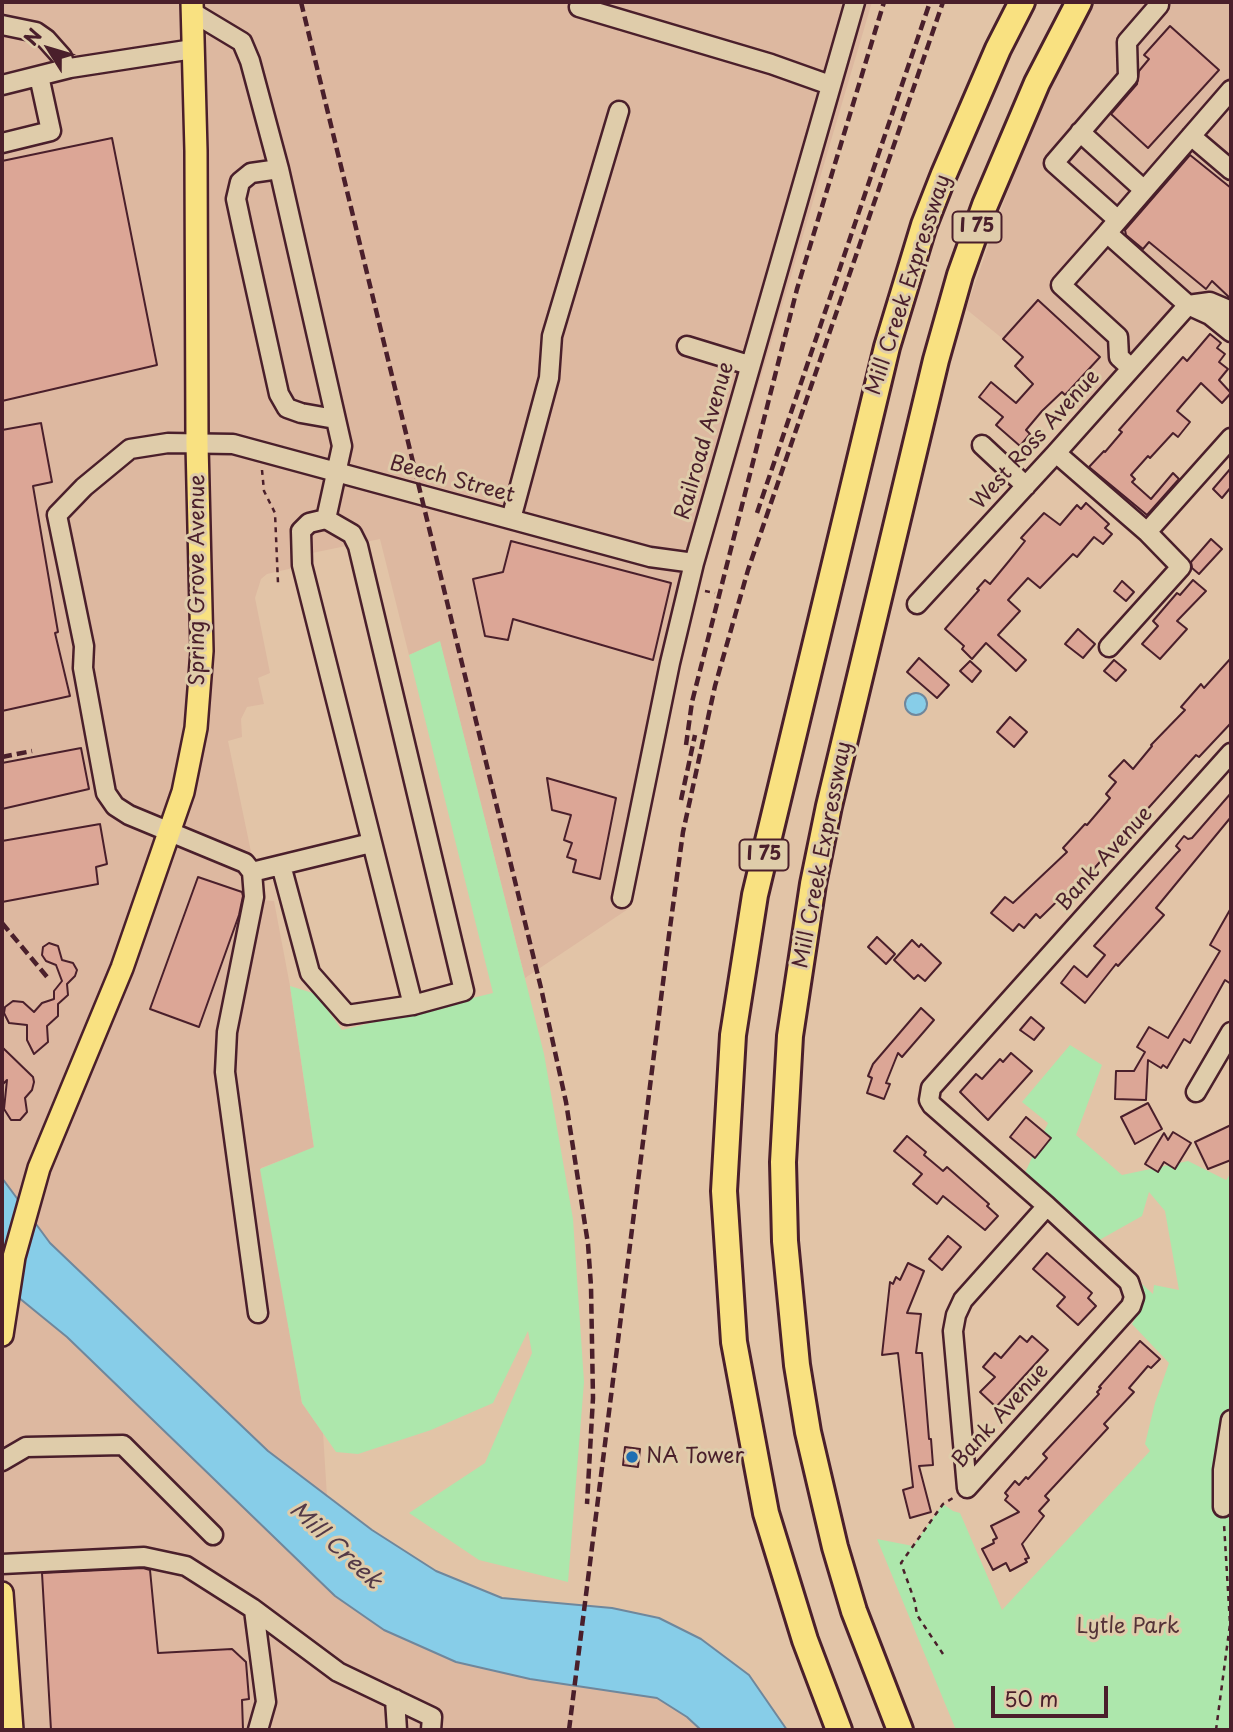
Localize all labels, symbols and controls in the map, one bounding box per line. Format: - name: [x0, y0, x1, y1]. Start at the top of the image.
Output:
- north arrow: [14, 14, 84, 84]
- text: N: [17, 22, 48, 51]
- street label: Mill Creek Expressway: [861, 172, 957, 398]
- road number: I 75: [953, 212, 1002, 243]
- street label: Railroad Avenue: [670, 359, 740, 523]
- street label: West Ross Avenue: [967, 365, 1105, 515]
- street label: Beech Street: [387, 451, 517, 509]
- street label: Spring Grove Avenue: [185, 474, 211, 686]
- street label: Mill Creek Expressway: [789, 740, 857, 970]
- street label: Bank Avenue: [1052, 802, 1158, 916]
- road number: I 75: [740, 840, 788, 870]
- street label: Bank Avenue: [948, 1359, 1054, 1473]
- place label: NA Tower: [646, 1444, 744, 1470]
- marker: NA Tower: [624, 1449, 640, 1465]
- water label: Mill Creek: [283, 1496, 387, 1596]
- park label: Lytle Park: [1076, 1614, 1180, 1640]
- scale bar: [995, 1672, 1112, 1716]
- text: 50 m: [1004, 1682, 1058, 1714]

